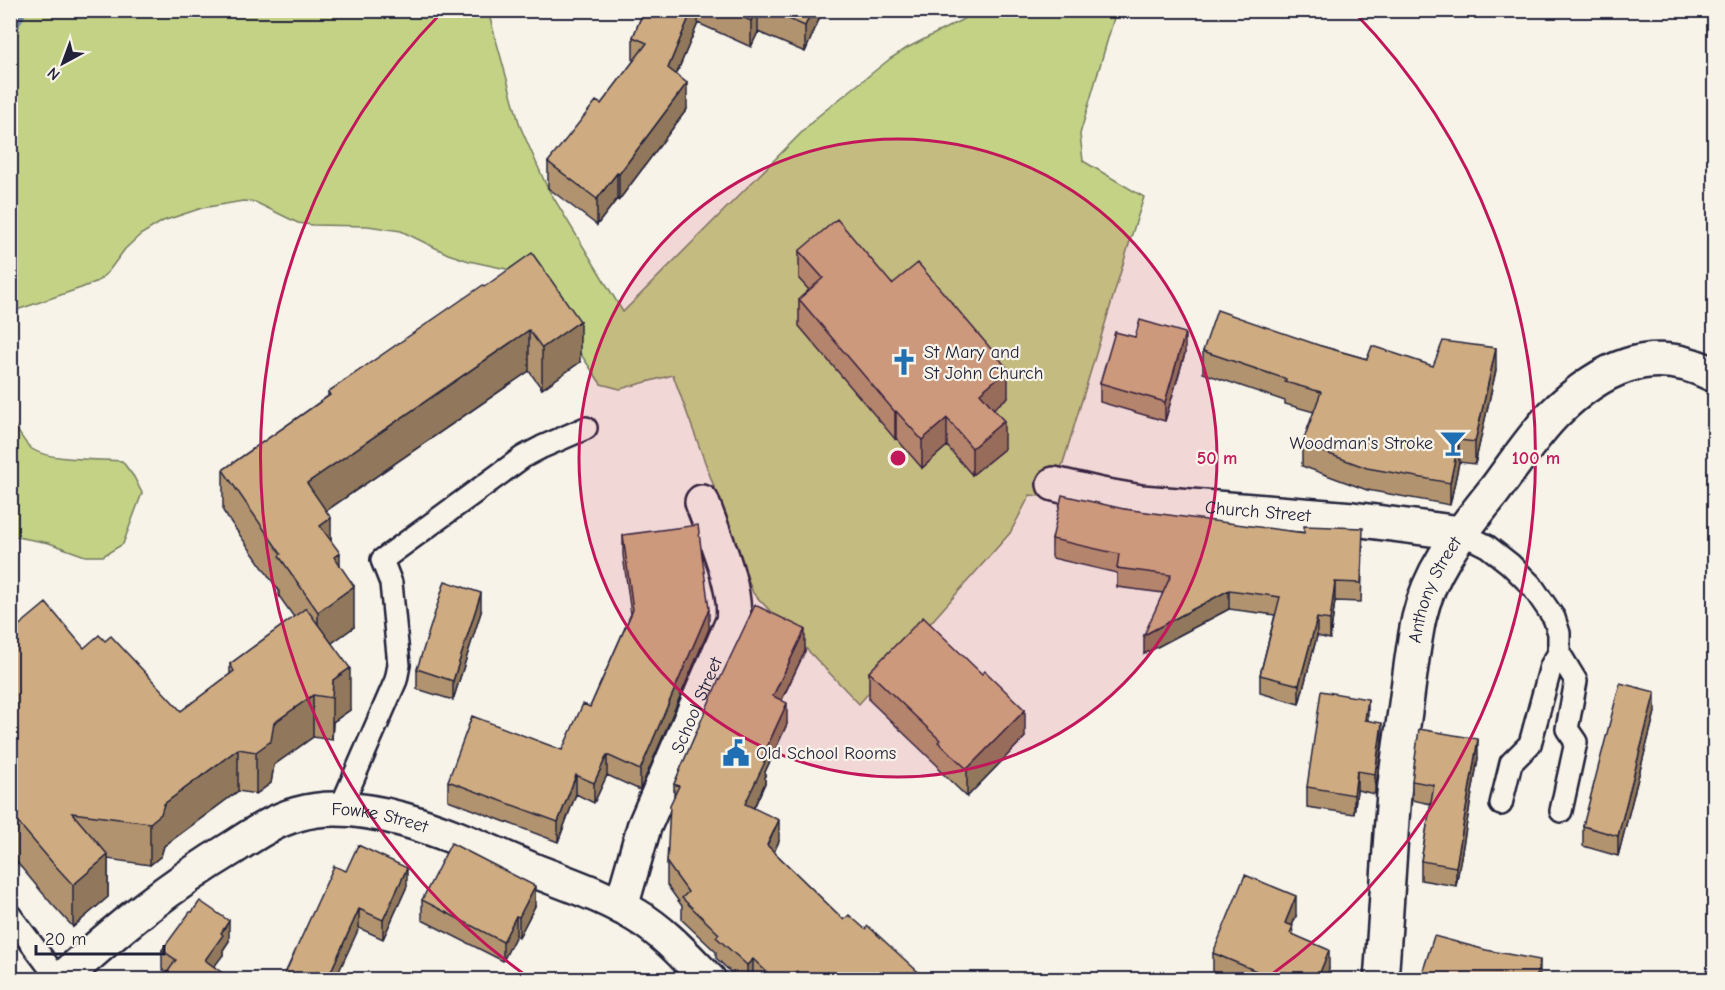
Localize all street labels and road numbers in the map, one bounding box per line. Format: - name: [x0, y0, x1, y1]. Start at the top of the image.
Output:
- street label: Church Street: [1204, 497, 1312, 526]
- street label: Anthony Street: [1404, 532, 1466, 645]
- street label: School Street: [667, 653, 727, 756]
- street label: Fowke Street: [332, 798, 432, 837]

